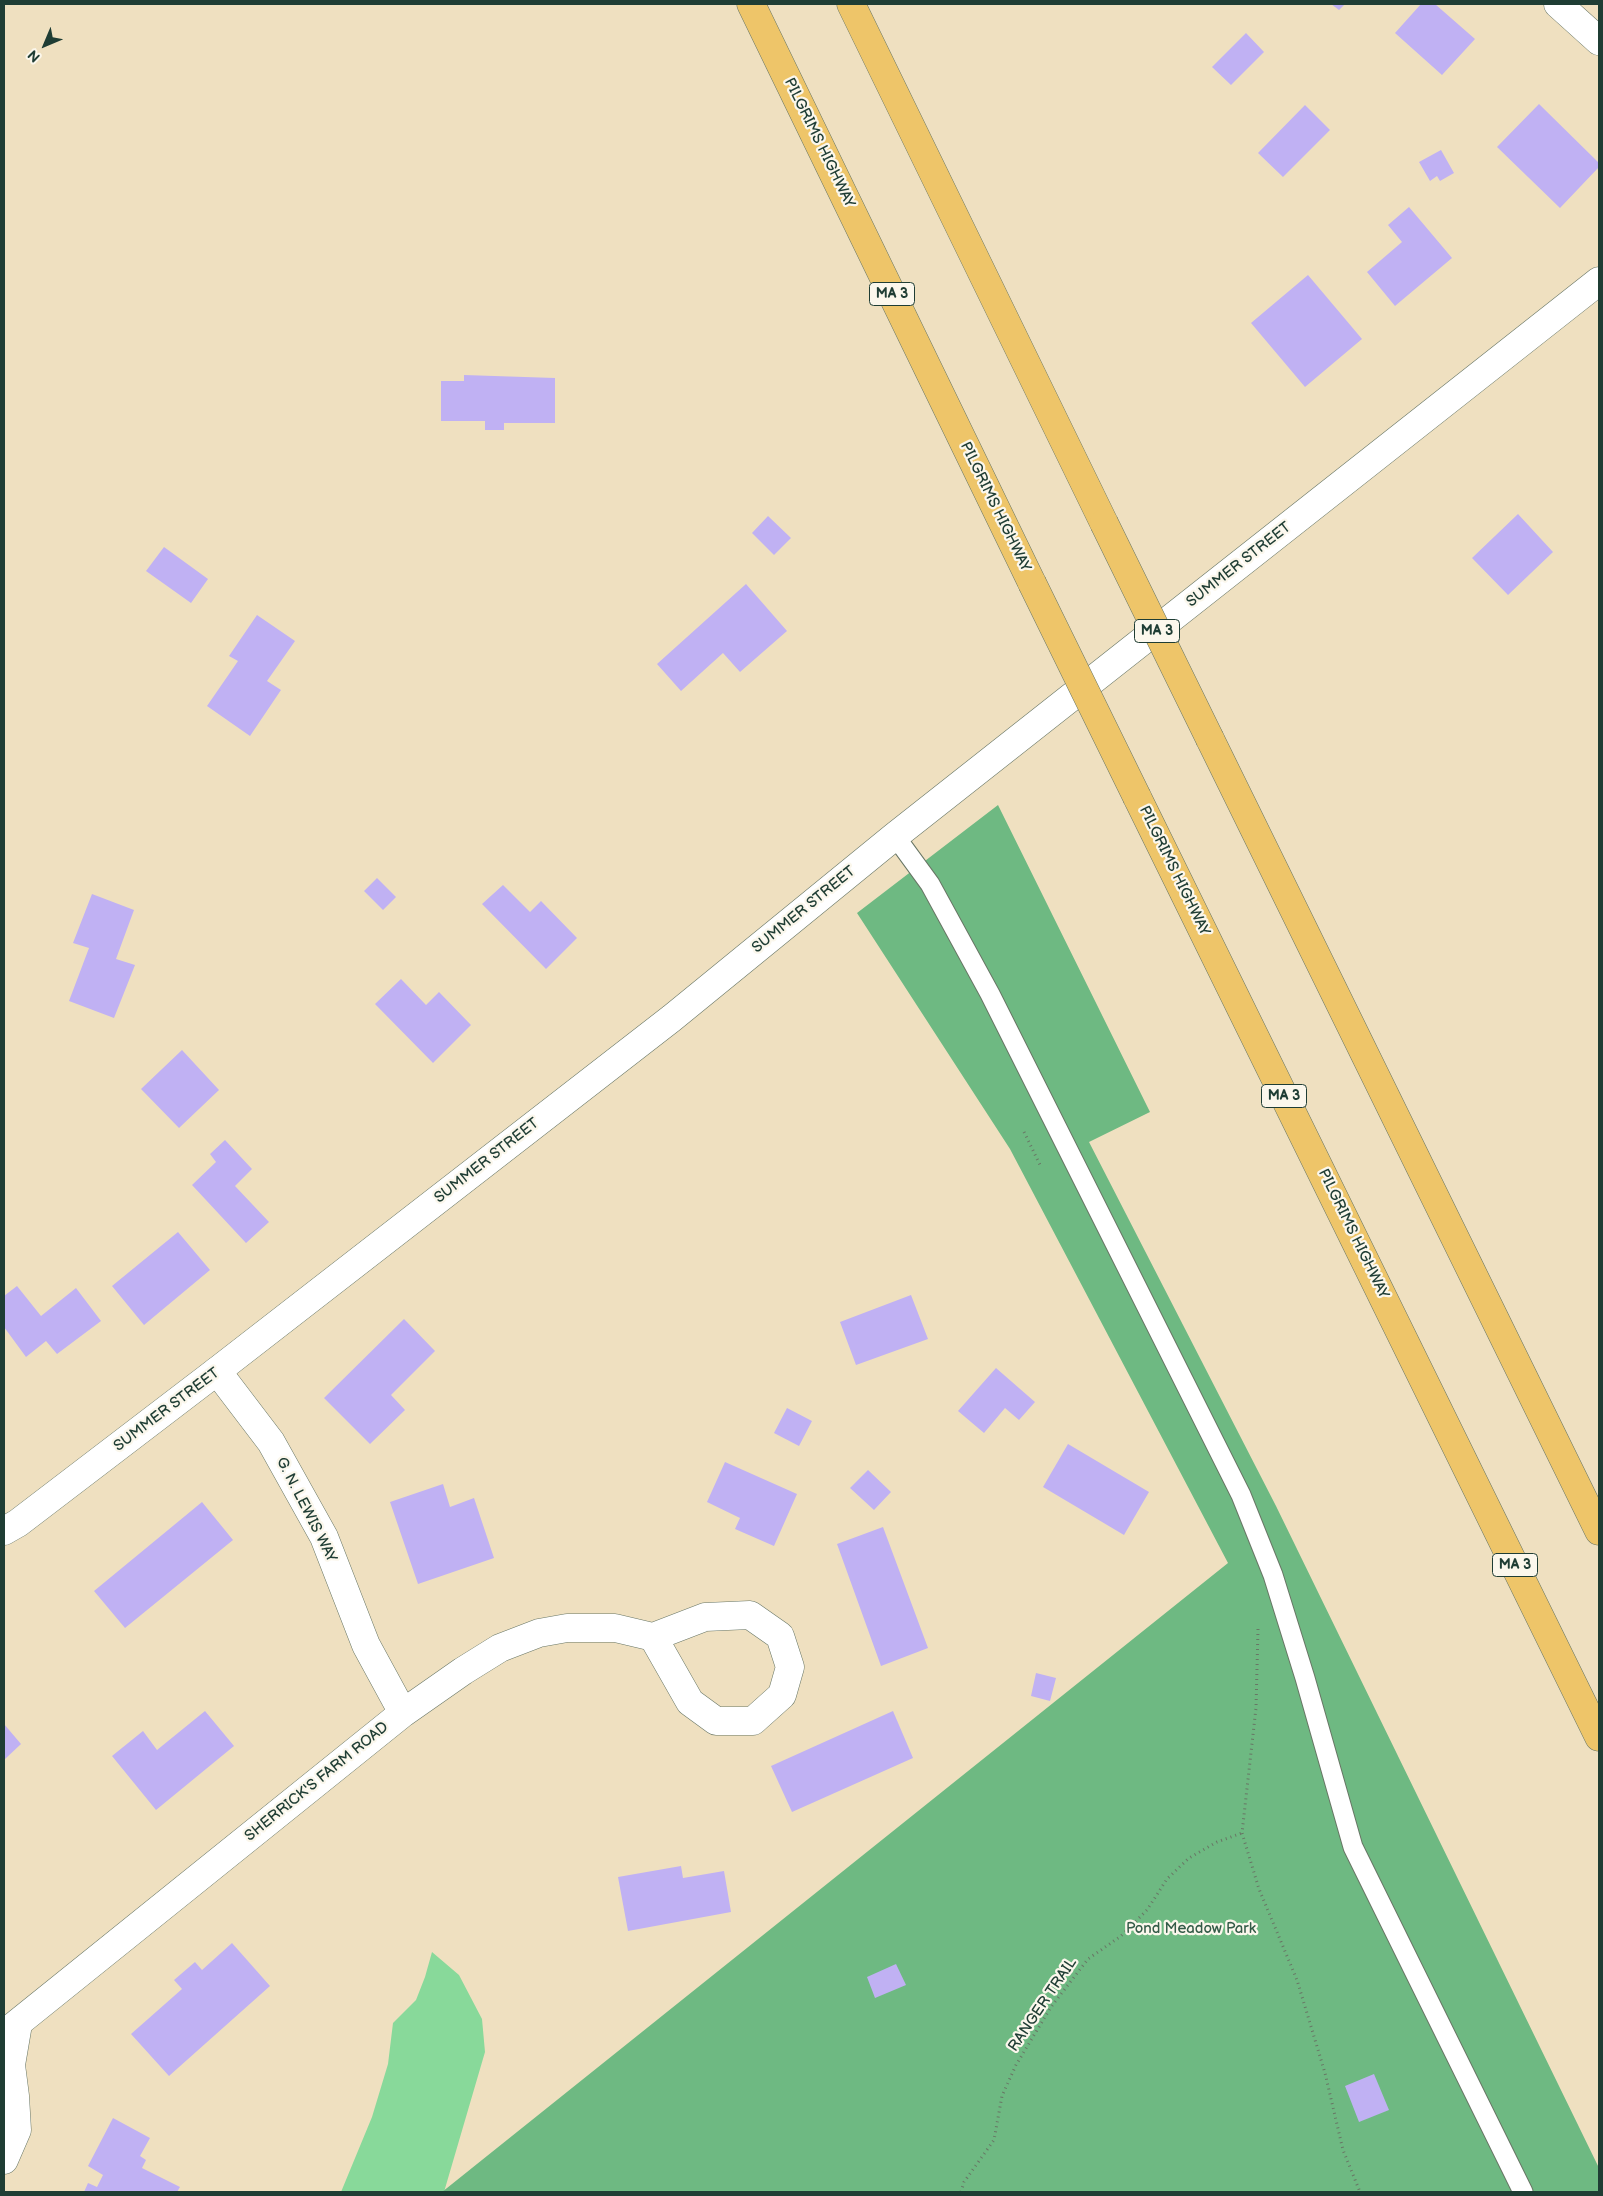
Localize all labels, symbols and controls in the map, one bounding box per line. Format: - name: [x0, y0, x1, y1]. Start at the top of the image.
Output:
- north arrow: [20, 20, 70, 70]
- text: N: [24, 46, 44, 66]
- street label: PILGRIMS HIGHWAY: [780, 75, 858, 211]
- road number: MA 3: [870, 282, 914, 306]
- street label: PILGRIMS HIGHWAY: [956, 439, 1034, 575]
- street label: SUMMER STREET: [1183, 519, 1295, 611]
- road number: MA 3: [1134, 620, 1180, 642]
- street label: PILGRIMS HIGHWAY: [1135, 803, 1213, 939]
- street label: SUMMER STREET: [749, 863, 859, 957]
- road number: MA 3: [1262, 1084, 1306, 1108]
- street label: SUMMER STREET: [431, 1115, 543, 1207]
- street label: PILGRIMS HIGHWAY: [1314, 1166, 1392, 1302]
- street label: SUMMER STREET: [111, 1364, 223, 1456]
- street label: G. N. LEWIS WAY: [272, 1455, 340, 1565]
- road number: MA 3: [1492, 1554, 1538, 1576]
- street label: SHERRICK'S FARM ROAD: [242, 1719, 392, 1845]
- park label: Pond Meadow Park: [1126, 1920, 1256, 1938]
- street label: RANGER TRAIL: [1005, 1955, 1081, 2055]

